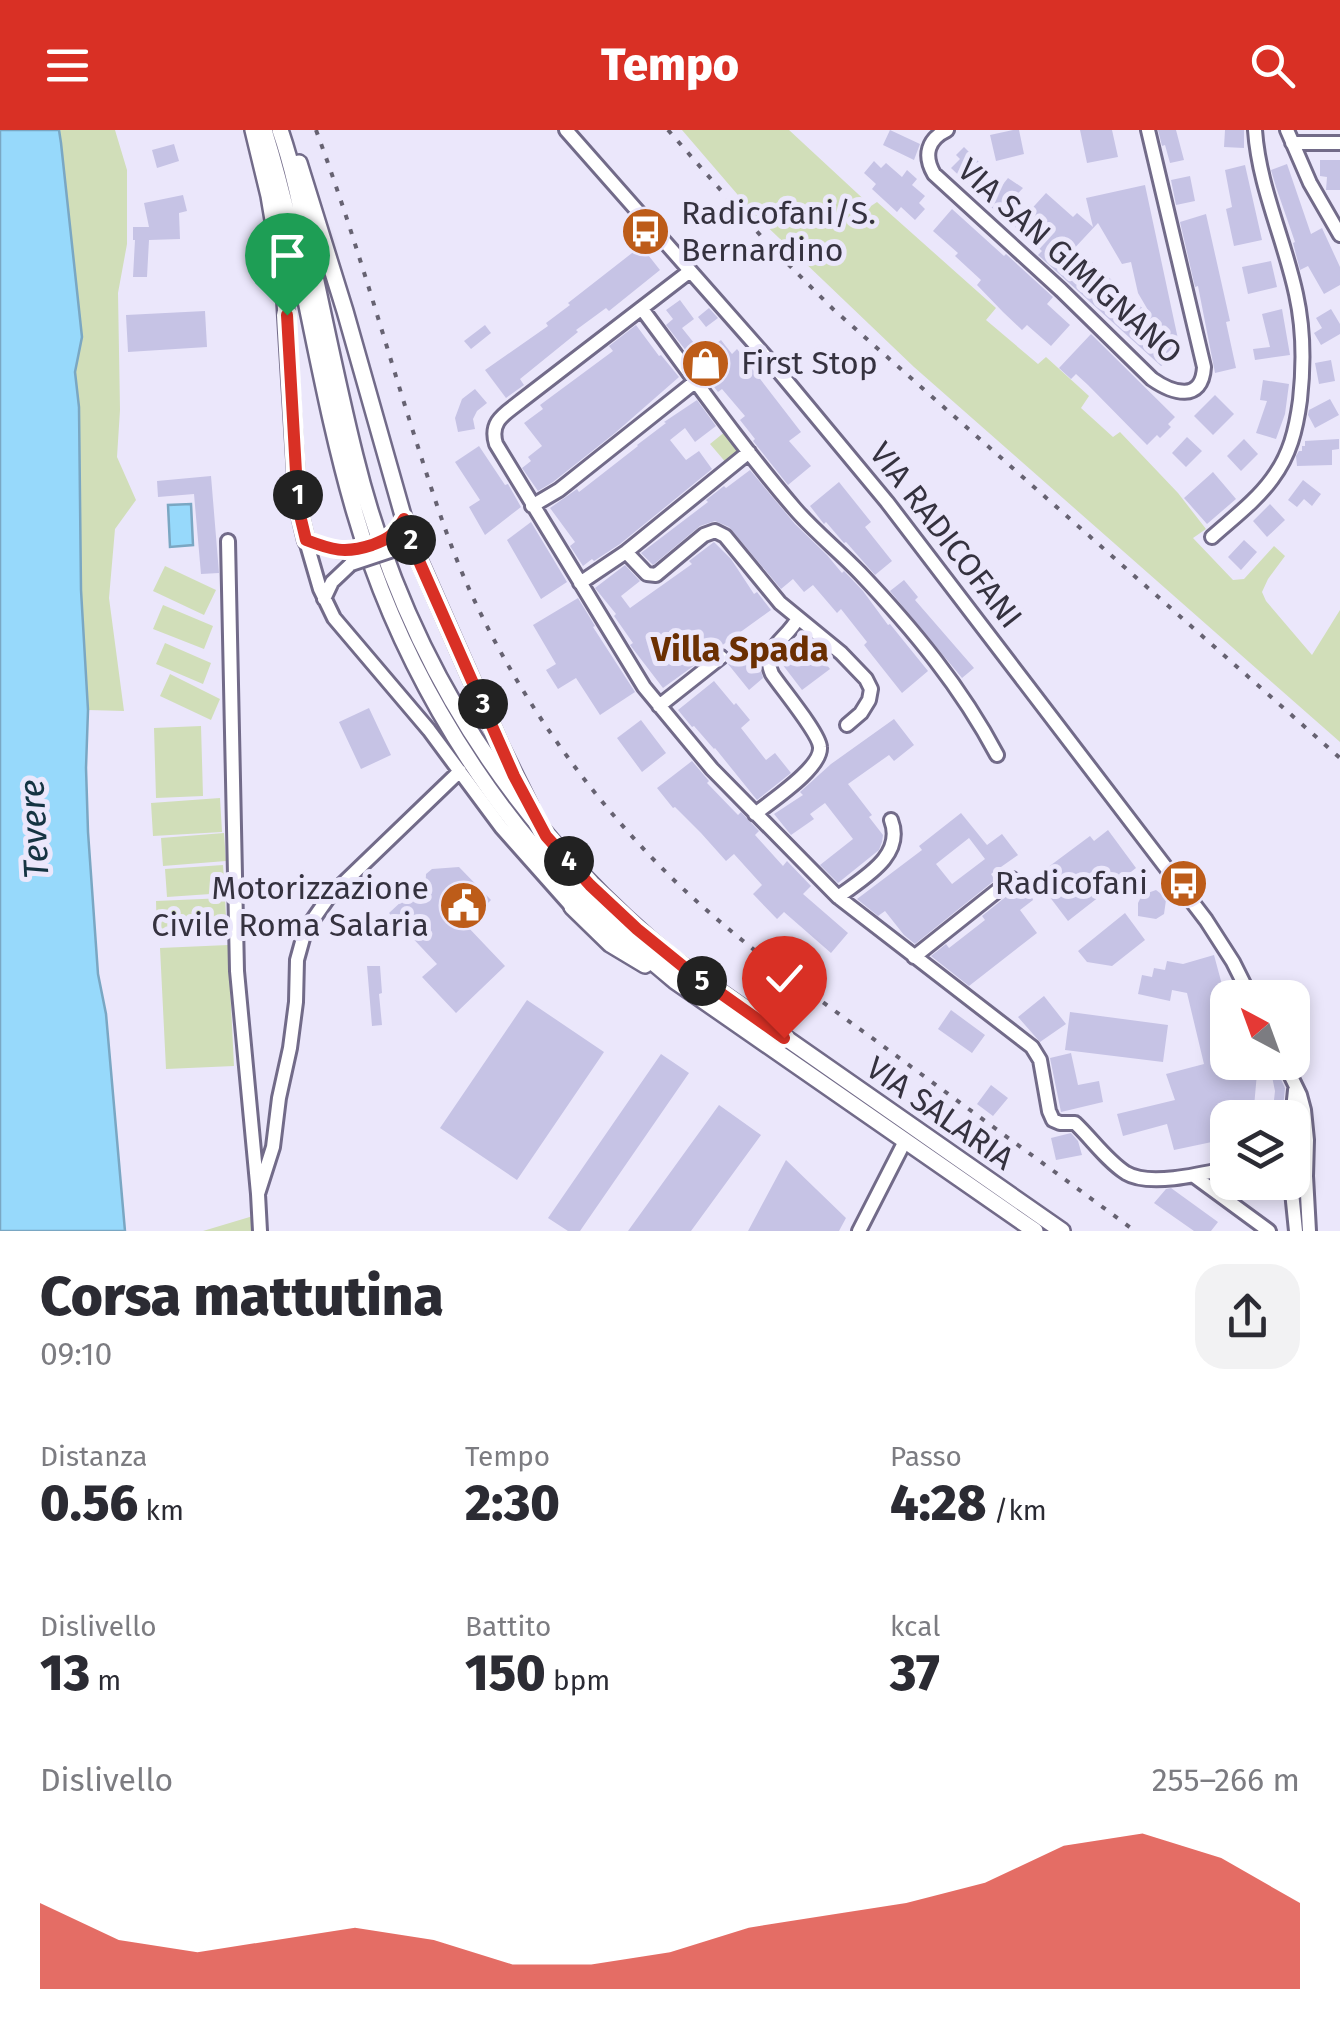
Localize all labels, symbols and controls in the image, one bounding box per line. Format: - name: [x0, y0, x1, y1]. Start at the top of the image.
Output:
- icon: menu: [40, 38, 95, 93]
- text: Tempo: [601, 38, 739, 92]
- icon: search: [1245, 38, 1300, 93]
- street label: VIA SAN GIMIGNANO: [950, 150, 1190, 372]
- place label: Radicofani/S. Bernardino: [681, 194, 876, 269]
- bus stop icon: Radicofani/S. Bernardino: [620, 205, 672, 257]
- pin: [245, 213, 330, 316]
- icon: arrive: [260, 228, 315, 283]
- shop icon: First Stop: [680, 337, 732, 389]
- place label: First Stop: [741, 344, 878, 382]
- street label: VIA RADICOFANI: [862, 435, 1030, 635]
- pin: 1: [273, 470, 323, 520]
- text: 1: [292, 478, 305, 511]
- pin: 2: [386, 515, 436, 565]
- text: 2: [404, 523, 418, 556]
- district label: Villa Spada: [650, 628, 829, 670]
- pin: 3: [458, 679, 508, 729]
- text: 3: [476, 687, 490, 720]
- water label: Tevere: [10, 778, 58, 880]
- pin: 4: [544, 836, 594, 886]
- text: 4: [561, 844, 577, 877]
- bus stop icon: Radicofani: [1157, 857, 1209, 909]
- place label: Radicofani: [995, 864, 1148, 902]
- place label: Motorizzazione Civile Roma Salaria: [151, 869, 429, 944]
- public building icon: Motorizzazione Civile Roma Salaria: [438, 880, 490, 932]
- pin: [742, 936, 827, 1039]
- icon: check: [757, 951, 812, 1006]
- pin: 5: [677, 956, 727, 1006]
- text: 5: [694, 964, 710, 997]
- north arrow: [1210, 980, 1310, 1080]
- map controls: [1210, 980, 1310, 1200]
- street label: VIA SALARIA: [859, 1048, 1022, 1178]
- button: layers: [1210, 1100, 1310, 1200]
- text: Corsa mattutina: [40, 1264, 444, 1330]
- button: share: [1195, 1264, 1300, 1369]
- text: 09:10: [40, 1335, 112, 1373]
- text: Distanza: [40, 1440, 148, 1473]
- text: Tempo: [465, 1440, 550, 1473]
- text: Passo: [890, 1440, 962, 1473]
- text: 0.56: [40, 1473, 138, 1533]
- text: 2:30: [465, 1473, 560, 1533]
- text: 4:28: [890, 1473, 986, 1533]
- text: km: [138, 1494, 184, 1527]
- text: /km: [986, 1494, 1047, 1527]
- text: Dislivello: [40, 1610, 157, 1643]
- text: Battito: [465, 1610, 551, 1643]
- text: kcal: [890, 1610, 940, 1643]
- text: 13: [40, 1643, 90, 1703]
- text: 150: [465, 1643, 546, 1703]
- text: 37: [890, 1643, 940, 1703]
- text: m: [90, 1664, 121, 1697]
- text: bpm: [546, 1664, 610, 1697]
- text: Dislivello: [40, 1761, 173, 1799]
- text: 255–266 m: [1152, 1761, 1300, 1799]

